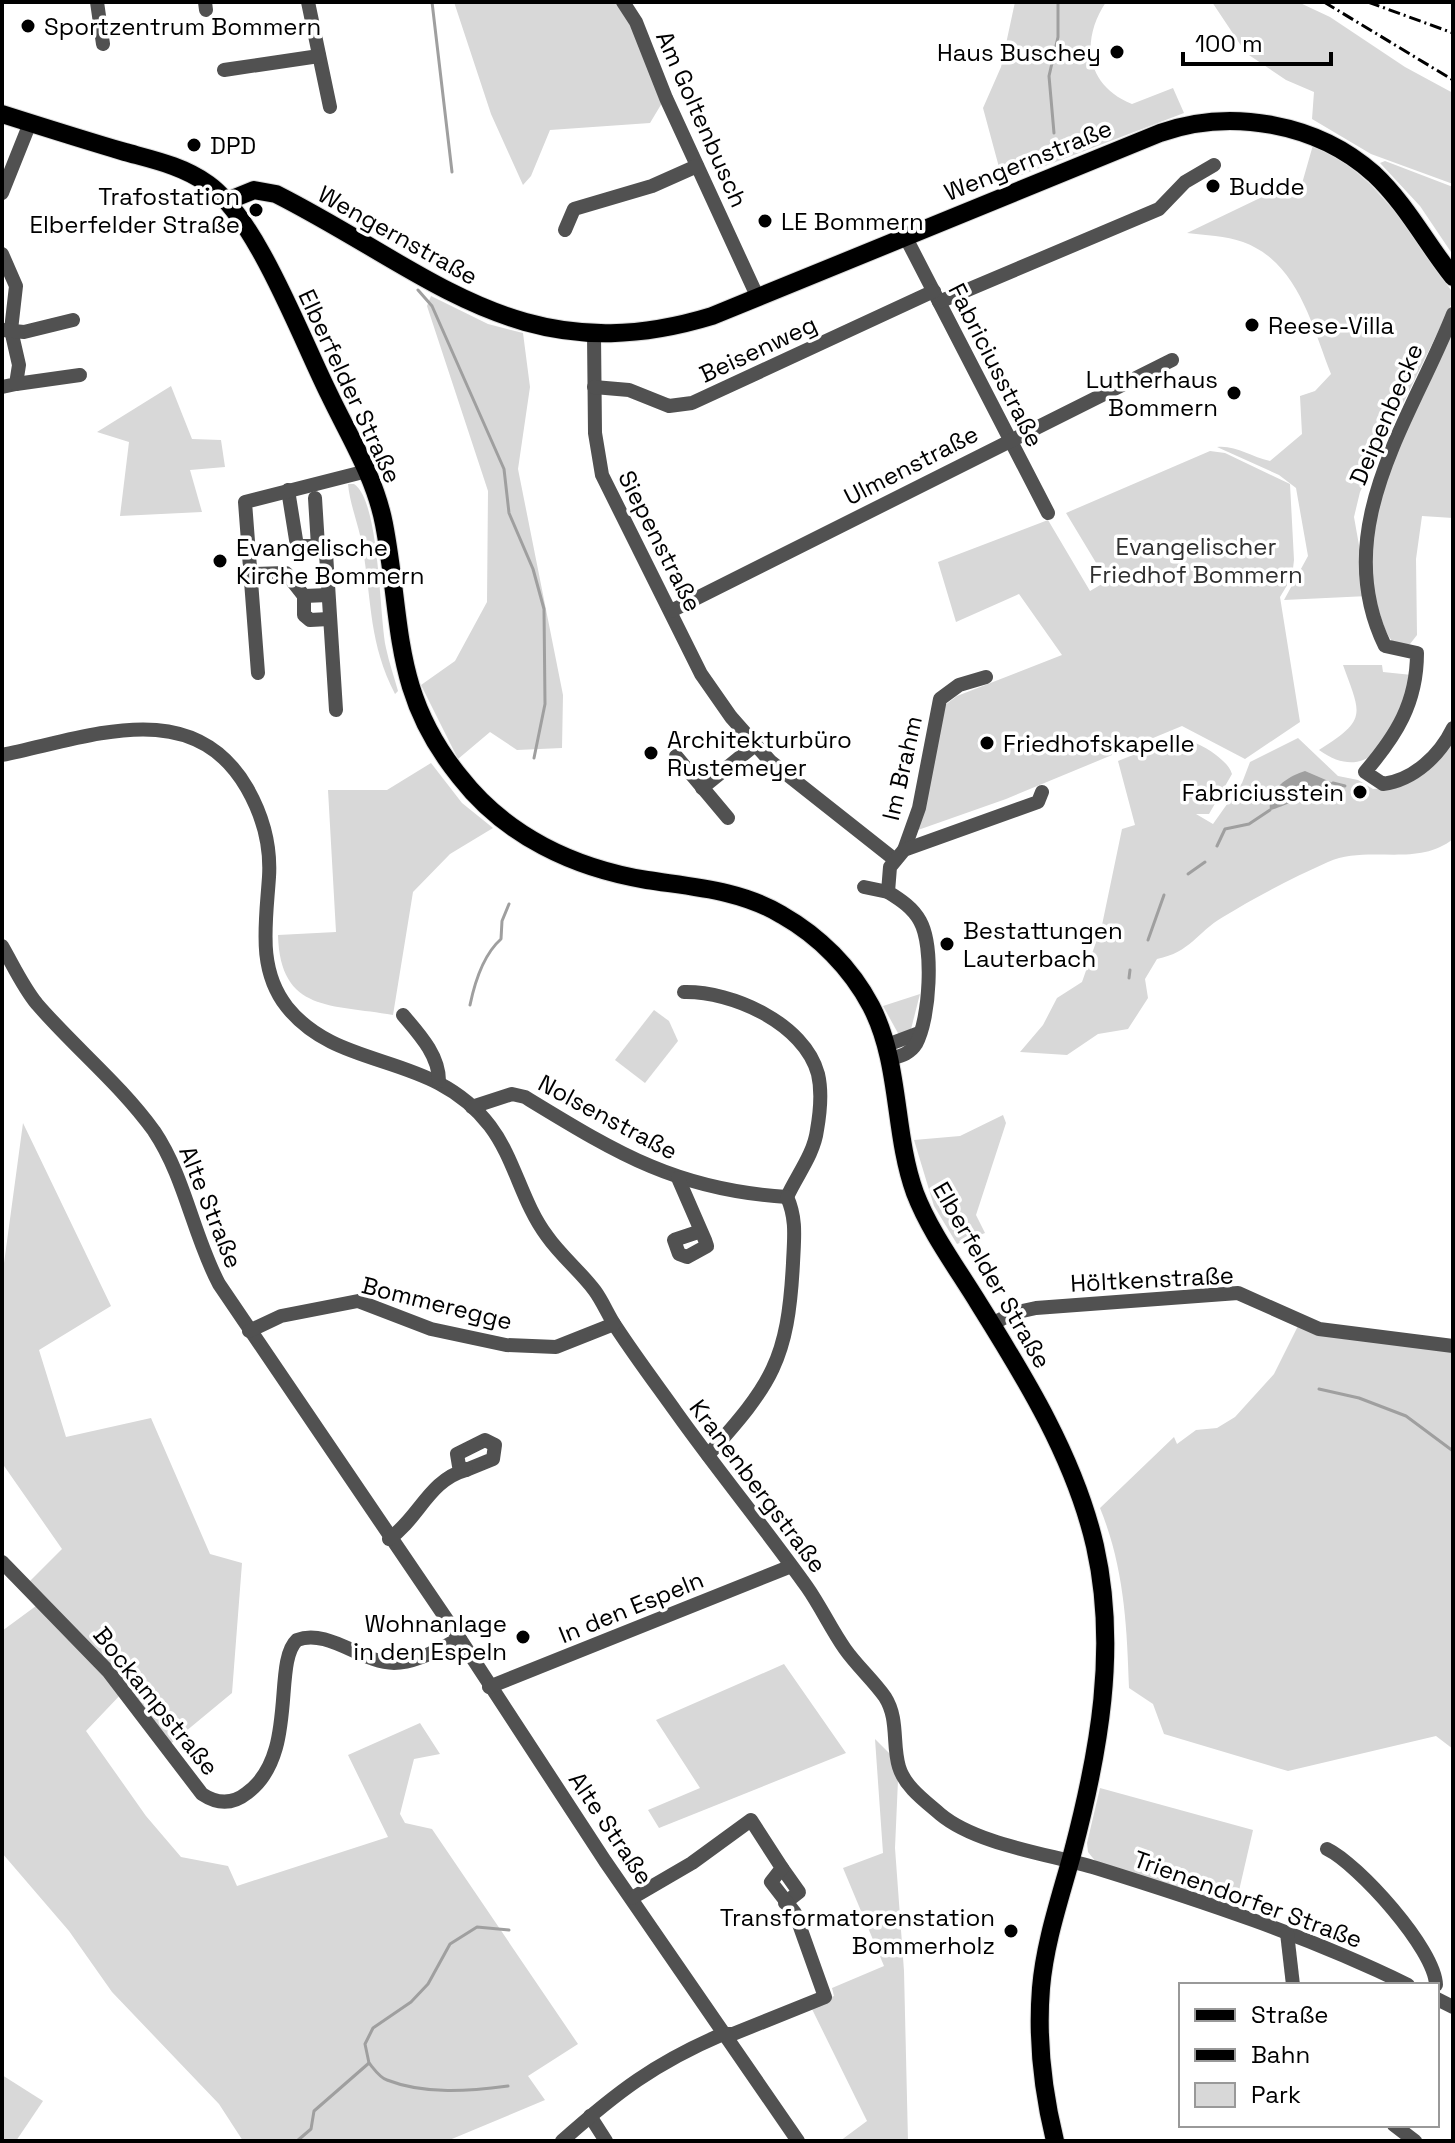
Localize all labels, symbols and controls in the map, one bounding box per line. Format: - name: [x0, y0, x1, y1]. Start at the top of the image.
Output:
- place label: Sportzentrum Bommern: [44, 11, 321, 42]
- scale bar: [1183, 16, 1331, 66]
- marker: Sportzentrum Bommern: [19, 17, 37, 35]
- street label: Am Goltenbusch: [649, 26, 755, 212]
- text: 100 m: [1195, 28, 1263, 59]
- place label: Haus Buschey: [937, 37, 1101, 68]
- marker: Haus Buschey: [1108, 43, 1126, 61]
- street label: Wengernstraße: [940, 112, 1116, 208]
- place label: DPD: [210, 130, 256, 161]
- marker: DPD: [185, 136, 203, 154]
- place label: Budde: [1229, 171, 1305, 202]
- marker: Budde: [1204, 177, 1222, 195]
- street label: Wengernstraße: [313, 178, 483, 292]
- place label: Trafostation Elberfelder Straße: [29, 181, 240, 240]
- marker: Trafostation Elberfelder Straße: [247, 201, 265, 219]
- place label: LE Bommern: [781, 206, 924, 237]
- marker: LE Bommern: [756, 212, 774, 230]
- street label: Fabriciusstraße: [941, 278, 1051, 452]
- street label: Elberfelder Straße: [291, 284, 409, 488]
- street label: Beisenweg: [694, 308, 822, 390]
- place label: Reese-Villa: [1268, 310, 1395, 341]
- marker: Reese-Villa: [1243, 316, 1261, 334]
- street label: Deipenbecke: [1342, 338, 1430, 490]
- place label: Lutherhaus Bommern: [1086, 364, 1218, 423]
- marker: Lutherhaus Bommern: [1225, 384, 1243, 402]
- street label: Ulmenstraße: [839, 418, 983, 512]
- street label: Siepenstraße: [611, 465, 709, 617]
- park label: Evangelischer Friedhof Bommern: [1089, 531, 1303, 590]
- place label: Evangelische Kirche Bommern: [236, 532, 425, 591]
- marker: Evangelische Kirche Bommern: [211, 552, 229, 570]
- street label: Im Brahm: [875, 713, 929, 823]
- place label: Architekturbüro Rustemeyer: [667, 724, 852, 783]
- place label: Friedhofskapelle: [1003, 728, 1195, 759]
- marker: Friedhofskapelle: [978, 734, 996, 752]
- marker: Architekturbüro Rustemeyer: [642, 744, 660, 762]
- place label: Fabriciusstein: [1182, 777, 1344, 808]
- marker: Fabriciusstein: [1351, 783, 1369, 801]
- place label: Bestattungen Lauterbach: [963, 915, 1123, 974]
- marker: Bestattungen Lauterbach: [938, 935, 956, 953]
- street label: Nolsenstraße: [533, 1067, 683, 1167]
- street label: Alte Straße: [172, 1141, 250, 1273]
- street label: Elberfelder Straße: [926, 1176, 1058, 1374]
- street label: Höltkenstraße: [1069, 1259, 1235, 1299]
- street label: Bommeregge: [359, 1269, 515, 1337]
- street label: Kranenbergstraße: [683, 1393, 833, 1579]
- street label: In den Espeln: [554, 1564, 708, 1650]
- place label: Wohnanlage in den Espeln: [353, 1608, 507, 1667]
- street label: Bockampstraße: [86, 1620, 226, 1782]
- marker: Wohnanlage in den Espeln: [514, 1628, 532, 1646]
- street label: Alte Straße: [562, 1766, 660, 1890]
- street label: Trienendorfer Straße: [1129, 1843, 1367, 1955]
- place label: Transformatorenstation Bommerholz: [720, 1902, 995, 1961]
- marker: Transformatorenstation Bommerholz: [1002, 1922, 1020, 1940]
- legend: [1179, 1983, 1439, 2127]
- text: Straße: [1251, 1999, 1328, 2030]
- text: Bahn: [1251, 2039, 1310, 2070]
- text: Park: [1251, 2079, 1301, 2110]

